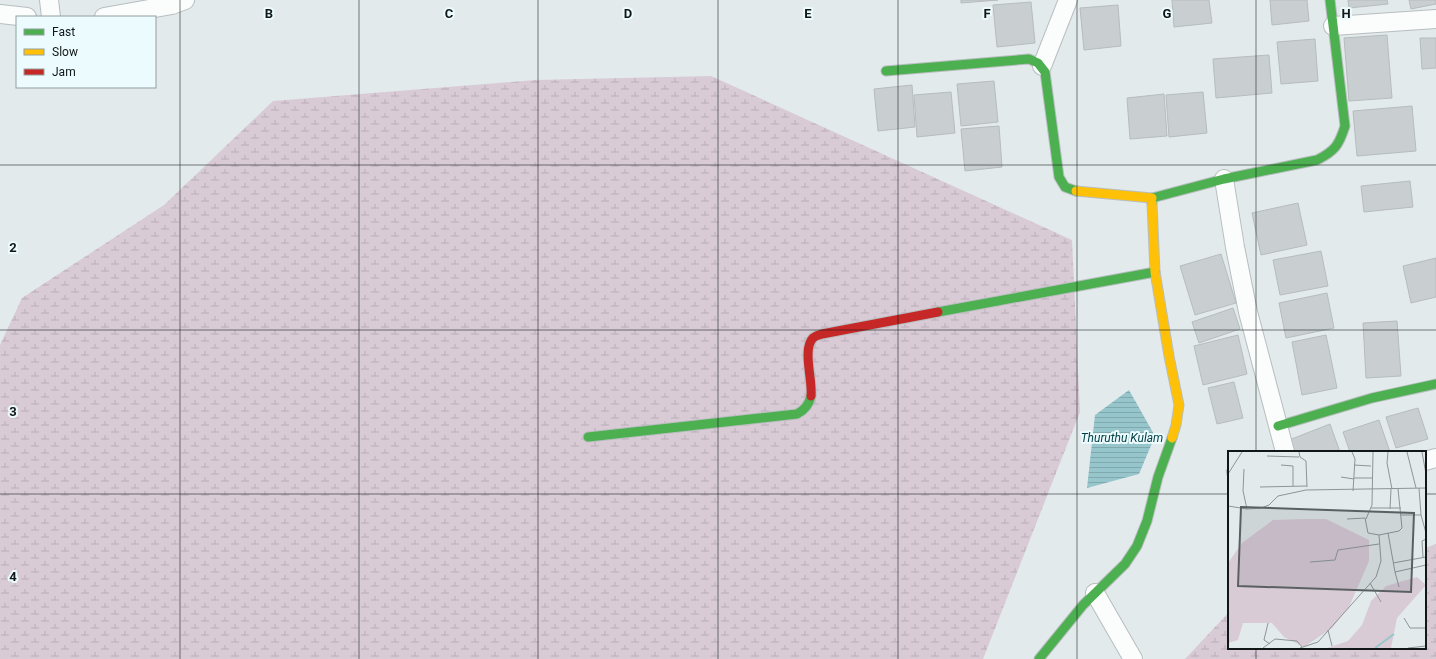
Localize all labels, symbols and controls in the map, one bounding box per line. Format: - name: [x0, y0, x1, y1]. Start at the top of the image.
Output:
- text: B: [265, 6, 273, 21]
- text: C: [445, 6, 454, 21]
- text: D: [624, 6, 632, 21]
- text: E: [804, 6, 812, 21]
- text: F: [983, 6, 991, 21]
- text: G: [1163, 6, 1172, 21]
- text: H: [1341, 6, 1351, 21]
- legend: [16, 16, 156, 88]
- text: Fast: [52, 25, 75, 39]
- text: Slow: [52, 45, 78, 59]
- text: Jam: [52, 65, 76, 79]
- text: 2: [9, 240, 17, 255]
- text: 3: [9, 404, 17, 419]
- water label: Thuruthu Kulam: [1081, 431, 1163, 445]
- inset map: [1228, 451, 1426, 649]
- text: 4: [9, 569, 17, 584]

